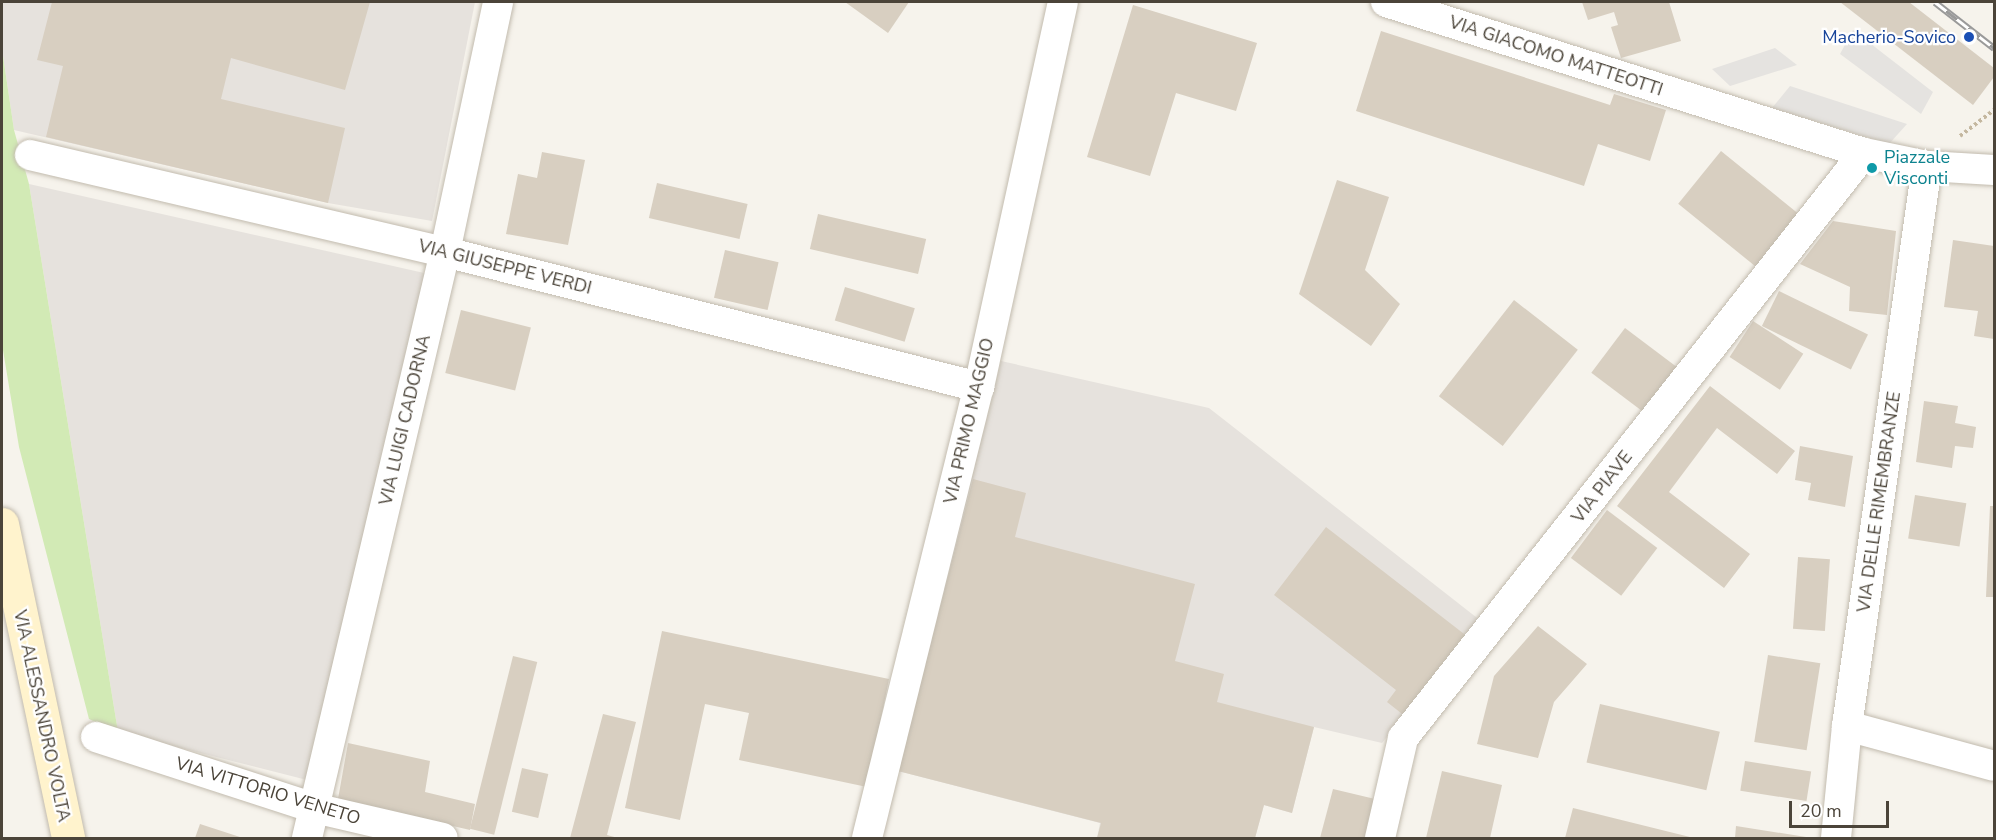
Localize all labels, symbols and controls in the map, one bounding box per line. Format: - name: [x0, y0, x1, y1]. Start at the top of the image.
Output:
- street label: VIA GIACOMO MATTEOTTI: [1446, 11, 1666, 101]
- place label: Macherio-Sovico: [1822, 26, 1956, 48]
- marker: Macherio-Sovico: [1960, 28, 1978, 46]
- place label: Piazzale Visconti: [1884, 147, 1950, 190]
- marker: Piazzale Visconti: [1865, 161, 1879, 175]
- street label: VIA GIUSEPPE VERDI: [416, 235, 594, 299]
- street label: VIA LUIGI CADORNA: [375, 332, 435, 508]
- street label: VIA PRIMO MAGGIO: [939, 336, 999, 506]
- street label: VIA DELLE RIMEMBRANZE: [1853, 390, 1905, 614]
- street label: VIA PIAVE: [1567, 447, 1637, 527]
- street label: VIA ALESSANDRO VOLTA: [9, 608, 75, 824]
- street label: VIA VITTORIO VENETO: [173, 753, 363, 829]
- scale bar: [1792, 789, 1892, 827]
- text: 20 m: [1800, 799, 1842, 823]

